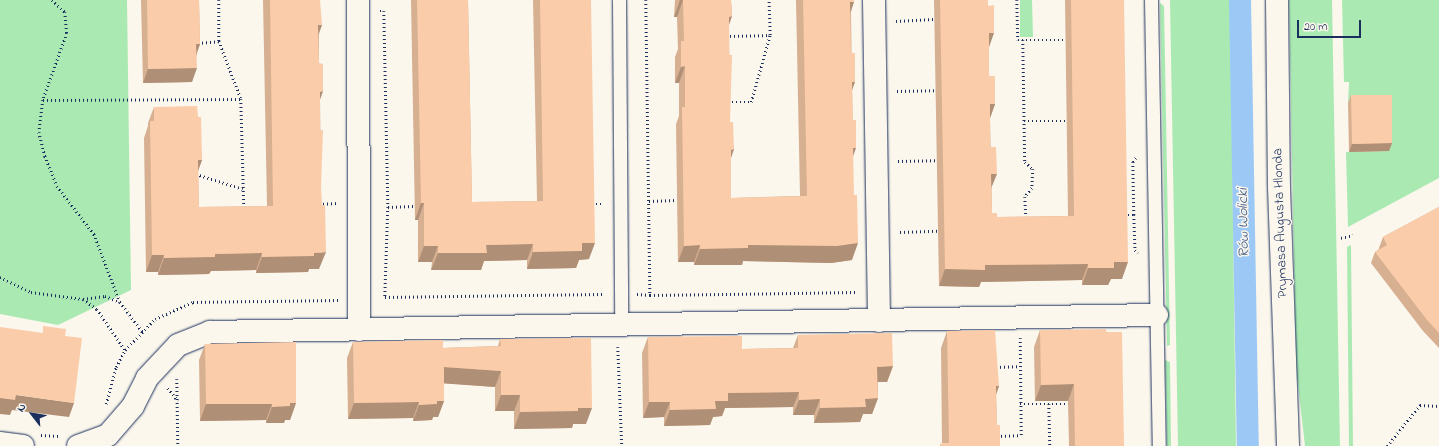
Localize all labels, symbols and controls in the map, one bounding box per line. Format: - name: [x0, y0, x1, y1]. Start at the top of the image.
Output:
- scale bar: [1299, 12, 1363, 38]
- text: 20 m: [1304, 18, 1327, 36]
- street label: Prymasa Augusta Hlonda: [1270, 148, 1292, 298]
- water label: Rów Wolicki: [1234, 188, 1254, 258]
- north arrow: [12, 394, 52, 434]
- text: N: [13, 401, 30, 415]

